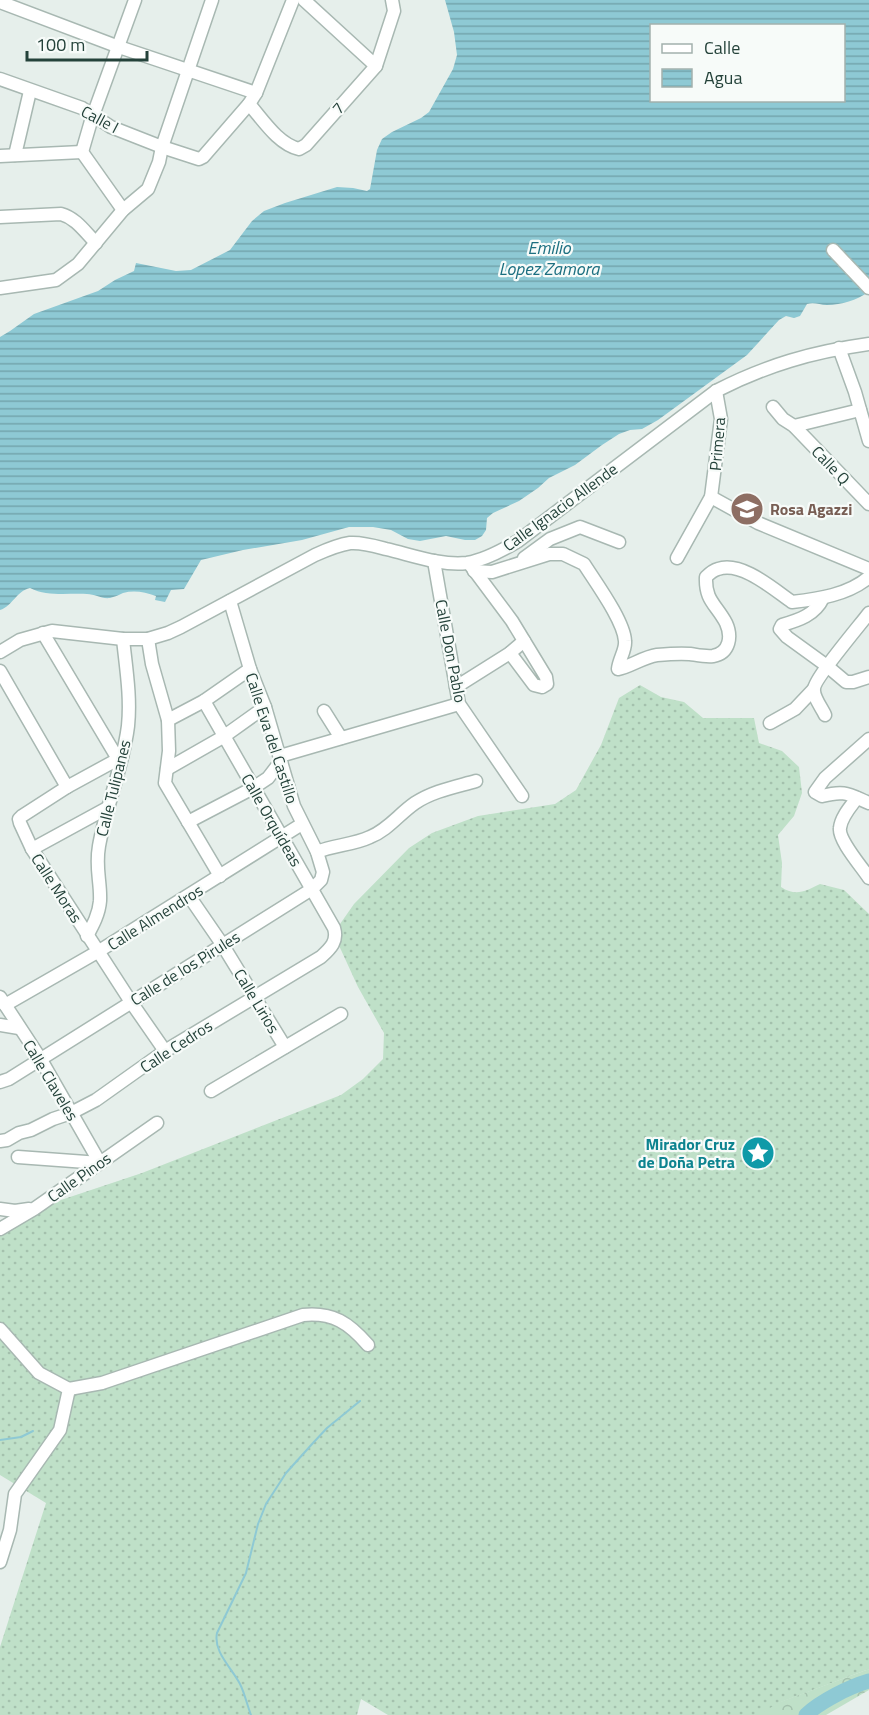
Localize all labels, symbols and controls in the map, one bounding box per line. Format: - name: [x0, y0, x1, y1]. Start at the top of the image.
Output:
- scale bar: [27, 24, 147, 62]
- legend: [650, 24, 845, 102]
- text: 100 m: [36, 31, 85, 58]
- text: Calle: [704, 34, 740, 61]
- text: Agua: [704, 64, 742, 91]
- street label: 7: [326, 97, 350, 119]
- street label: Calle I: [77, 99, 123, 139]
- water label: Emilio Lopez Zamora: [499, 234, 600, 282]
- street label: Primera: [703, 416, 731, 472]
- street label: Calle Q: [806, 440, 856, 490]
- street label: Calle Ignacio Allende: [498, 457, 622, 557]
- school or university icon: Rosa Agazzi: [729, 491, 765, 527]
- place label: Rosa Agazzi: [770, 497, 852, 521]
- street label: Calle Don Pablo: [429, 597, 473, 705]
- street label: Calle Eva del Castillo: [240, 669, 304, 807]
- street label: Calle Tulipanes: [89, 737, 137, 839]
- street label: Calle Orquídeas: [236, 769, 308, 871]
- street label: Calle Moras: [26, 849, 88, 927]
- street label: Calle Almendros: [103, 878, 207, 956]
- street label: Calle de los Pirules: [126, 925, 244, 1011]
- street label: Calle Lirios: [228, 964, 286, 1038]
- street label: Calle Cedros: [135, 1014, 217, 1078]
- street label: Calle Claveles: [17, 1035, 85, 1125]
- place label: Mirador Cruz de Doña Petra: [638, 1132, 735, 1174]
- place icon: Mirador Cruz de Doña Petra: [740, 1135, 776, 1171]
- street label: Calle Pinos: [42, 1146, 116, 1208]

